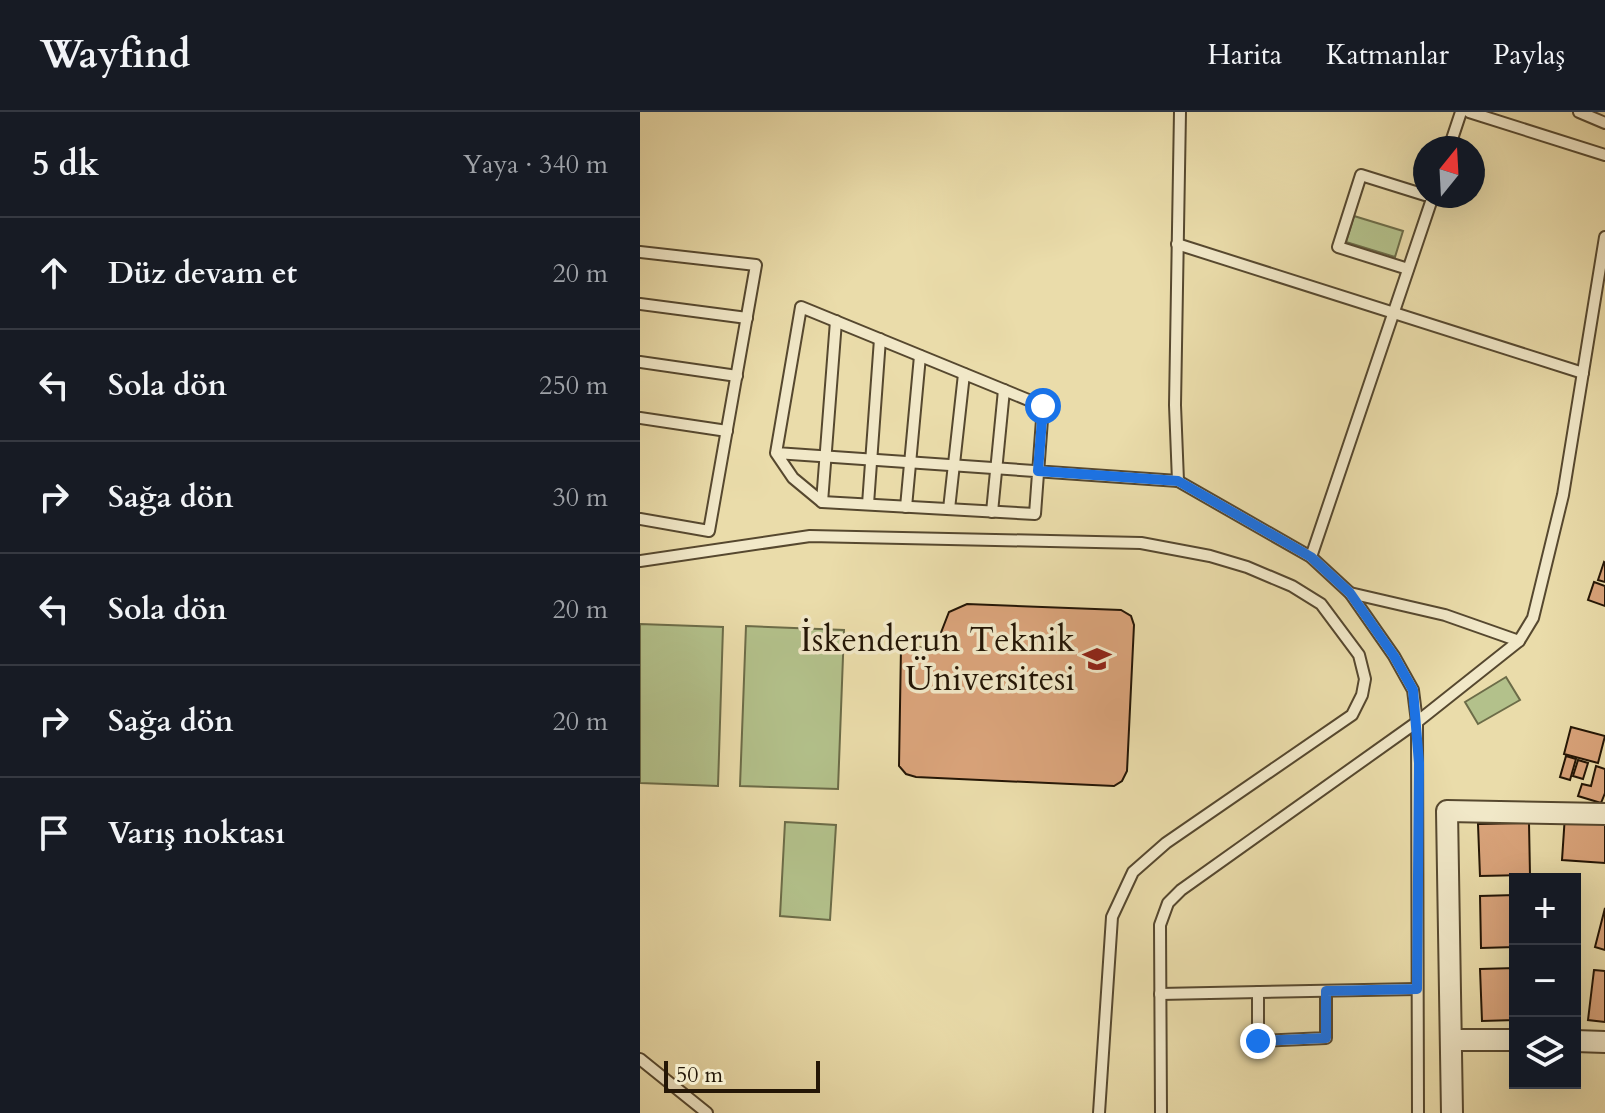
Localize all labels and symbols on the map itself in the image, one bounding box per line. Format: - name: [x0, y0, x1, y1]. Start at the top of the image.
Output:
- north arrow: [1413, 136, 1485, 208]
- route start: [1025, 388, 1061, 424]
- place label: İskenderun Teknik Üniversitesi: [800, 617, 1076, 702]
- school or university icon: İskenderun Teknik Üniversitesi: [1082, 644, 1112, 674]
- route end: [1240, 1023, 1276, 1059]
- scale bar: [664, 1057, 820, 1093]

